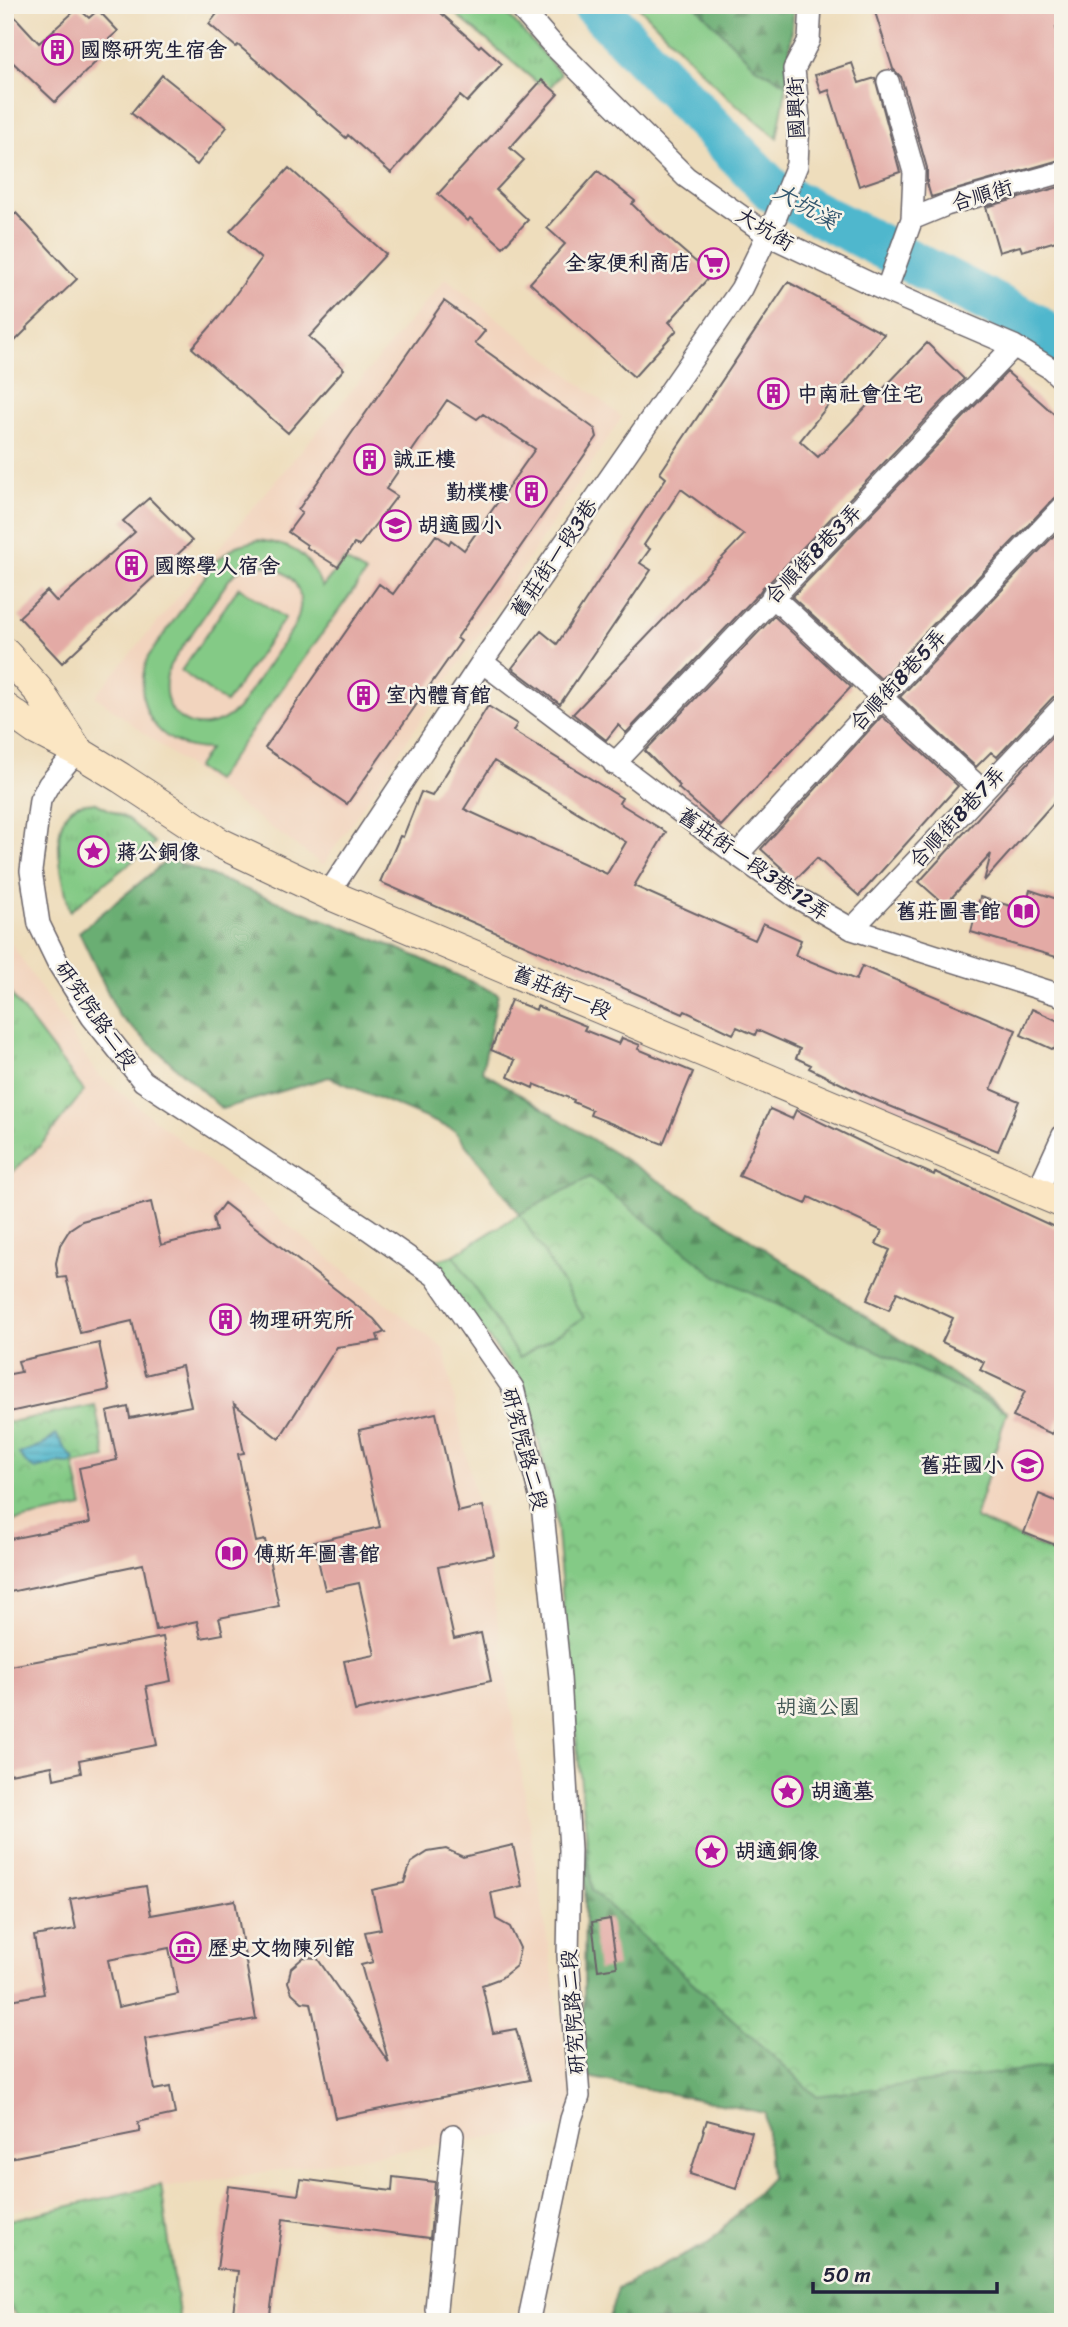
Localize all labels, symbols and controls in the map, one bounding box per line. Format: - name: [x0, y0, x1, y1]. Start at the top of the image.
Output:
- place label: 國際研究生宿舍: [80, 31, 227, 69]
- building icon: 國際研究生宿舍: [40, 33, 74, 67]
- street label: 國興街: [776, 76, 816, 140]
- street label: 合順街: [946, 168, 1018, 222]
- water label: 大坑溪: [766, 171, 848, 242]
- street label: 大坑街: [728, 196, 802, 262]
- place label: 全家便利商店: [565, 244, 691, 282]
- supermarket icon: 全家便利商店: [697, 246, 731, 280]
- place label: 中南社會住宅: [797, 375, 923, 413]
- building icon: 中南社會住宅: [757, 377, 791, 411]
- place label: 誠正樓: [393, 440, 456, 478]
- building icon: 誠正樓: [353, 442, 387, 476]
- place label: 勤樸樓: [446, 473, 509, 511]
- building icon: 勤樸樓: [515, 475, 549, 509]
- street label: 舊莊街一段3巷: [500, 490, 608, 626]
- street label: 合順街8巷3弄: [754, 494, 872, 614]
- place label: 胡適國小: [418, 506, 502, 544]
- school or university icon: 胡適國小: [378, 508, 412, 542]
- place label: 國際學人宿舍: [154, 547, 280, 585]
- building icon: 國際學人宿舍: [114, 549, 148, 583]
- street label: 合順街8巷5弄: [840, 619, 956, 741]
- place label: 室內體育館: [386, 676, 491, 714]
- building icon: 室內體育館: [346, 678, 380, 712]
- street label: 合順街8巷7弄: [899, 757, 1015, 877]
- street label: 舊莊街一段3巷12弄: [670, 797, 838, 931]
- place label: 蔣公銅像: [116, 833, 200, 871]
- place icon: 蔣公銅像: [76, 835, 110, 869]
- place label: 舊莊圖書館: [896, 892, 1001, 930]
- library icon: 舊莊圖書館: [1007, 894, 1041, 928]
- street label: 研究院路二段: [44, 952, 148, 1078]
- street label: 舊莊街一段: [506, 954, 618, 1030]
- place label: 物理研究所: [249, 1301, 354, 1339]
- building icon: 物理研究所: [209, 1303, 243, 1337]
- street label: 研究院路二段: [490, 1383, 560, 1515]
- place label: 舊莊國小: [920, 1446, 1004, 1484]
- school or university icon: 舊莊國小: [1010, 1448, 1044, 1482]
- place label: 傅斯年圖書館: [254, 1535, 380, 1573]
- library icon: 傅斯年圖書館: [214, 1537, 248, 1571]
- park label: 胡適公園: [776, 1688, 860, 1726]
- place label: 胡適墓: [811, 1772, 874, 1810]
- place icon: 胡適墓: [771, 1774, 805, 1808]
- place label: 胡適銅像: [735, 1832, 819, 1870]
- place icon: 胡適銅像: [695, 1834, 729, 1868]
- place label: 歷史文物陳列館: [208, 1929, 355, 1967]
- museum icon: 歷史文物陳列館: [168, 1931, 202, 1965]
- street label: 研究院路二段: [550, 1948, 596, 2076]
- scale bar: [813, 2250, 996, 2294]
- text: 50 m: [823, 2256, 871, 2294]

